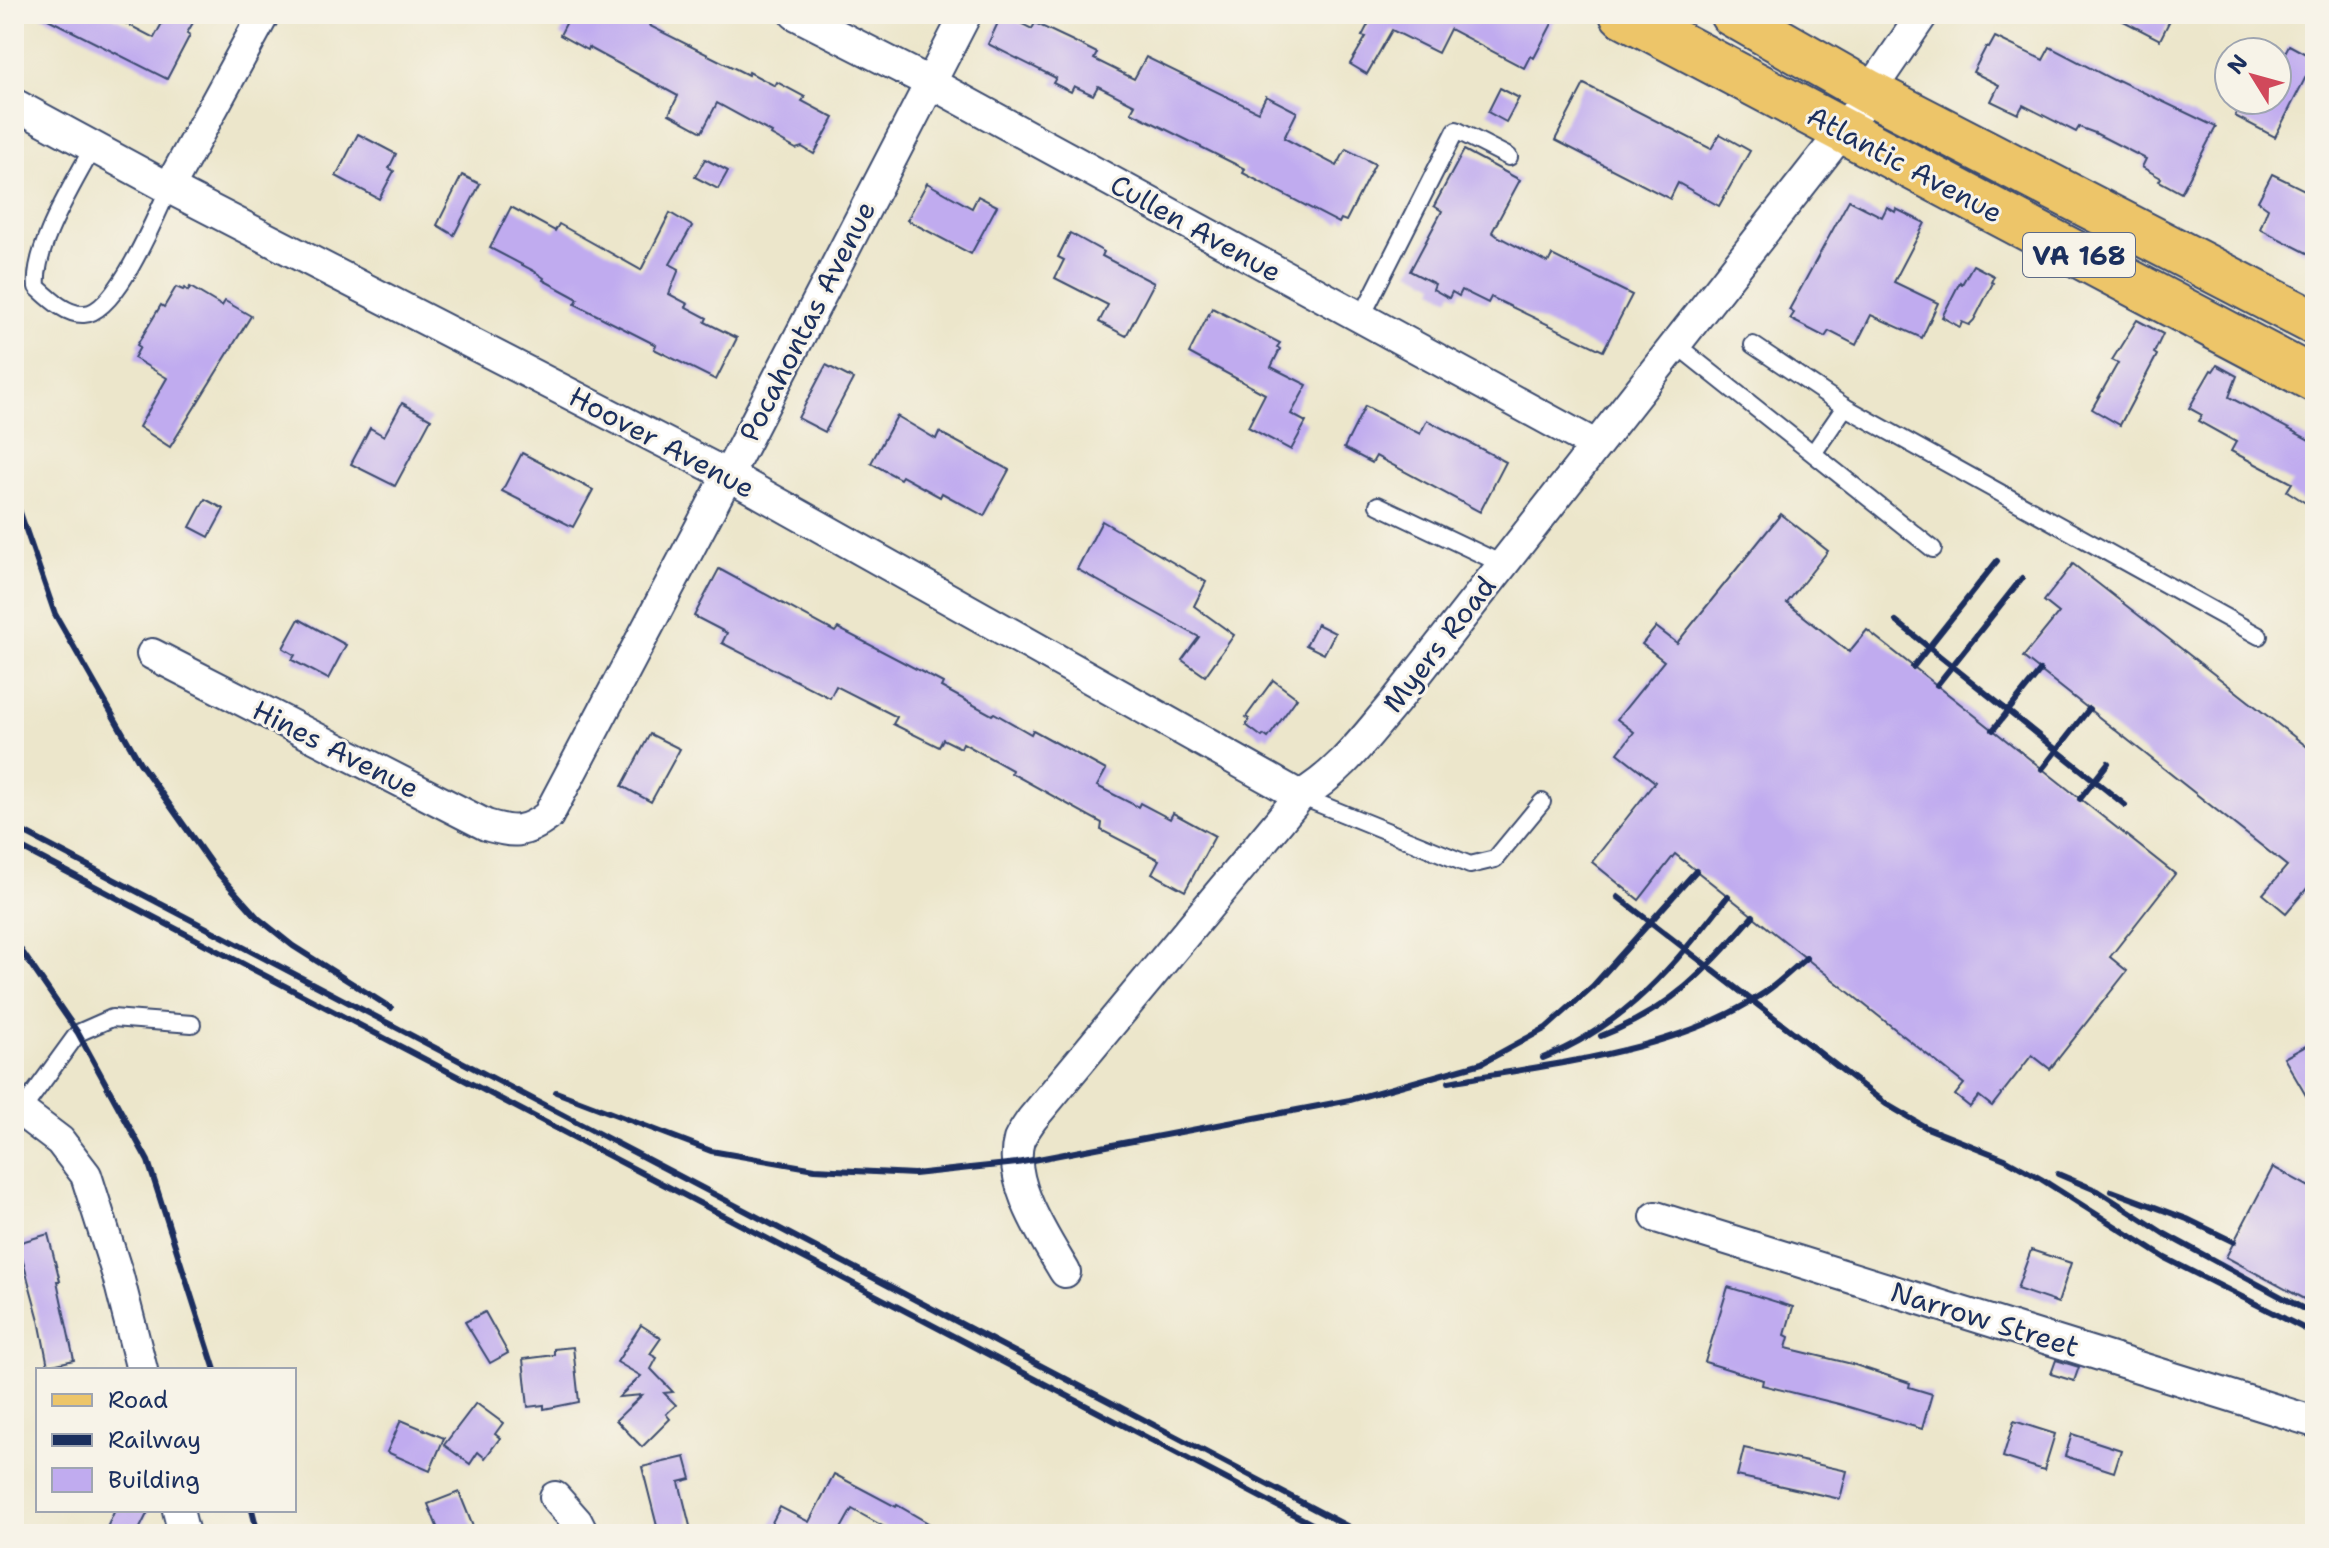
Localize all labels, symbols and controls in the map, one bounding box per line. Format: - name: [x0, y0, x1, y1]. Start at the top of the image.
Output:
- north arrow: [2213, 36, 2293, 116]
- text: N: [2221, 49, 2254, 80]
- street label: Atlantic Avenue: [1801, 96, 2009, 232]
- street label: Cullen Avenue: [1104, 165, 1288, 291]
- street label: Pocahontas Avenue: [730, 194, 884, 448]
- road number: VA 168: [2023, 233, 2135, 277]
- street label: Hoover Avenue: [562, 377, 762, 507]
- street label: Myers Road: [1374, 568, 1504, 720]
- street label: Hines Avenue: [246, 691, 426, 807]
- street label: Narrow Street: [1886, 1272, 2084, 1366]
- legend: [36, 1368, 296, 1512]
- text: Road: [108, 1384, 168, 1416]
- text: Railway: [108, 1424, 201, 1456]
- text: Building: [108, 1464, 200, 1496]

